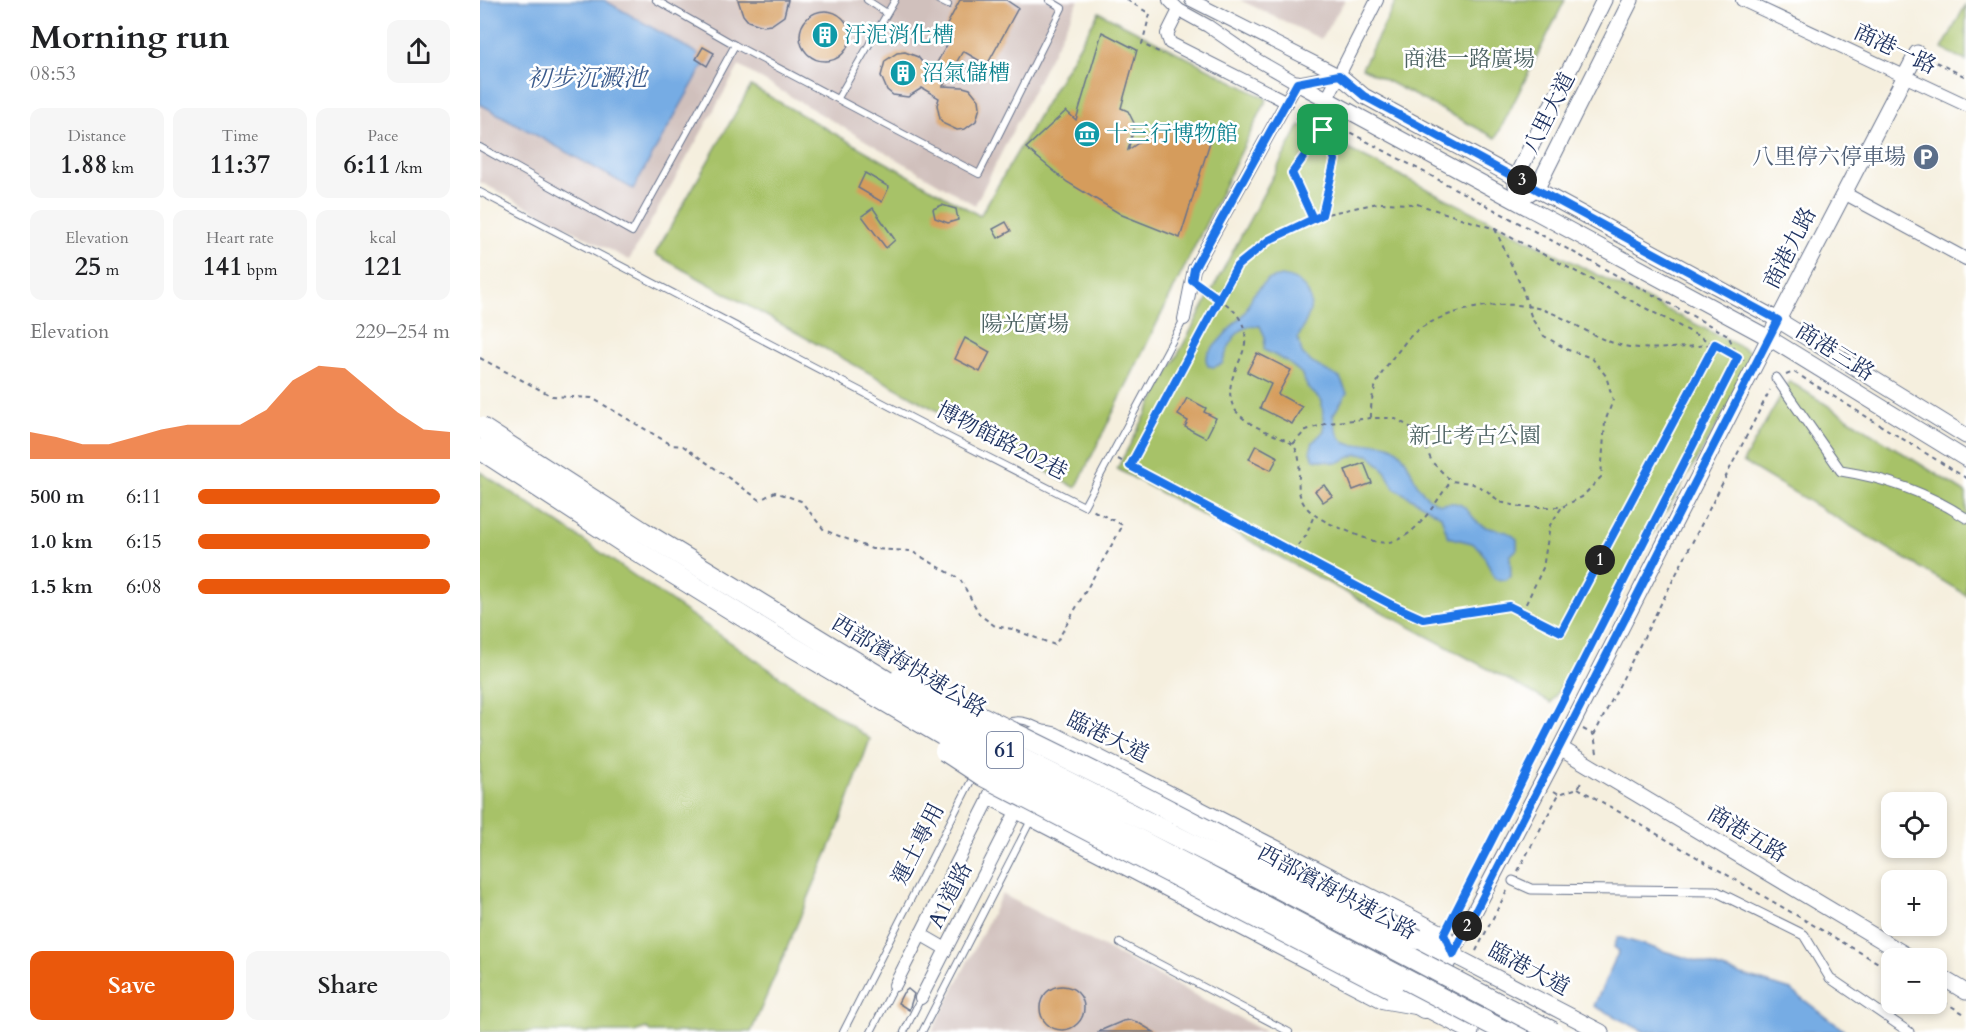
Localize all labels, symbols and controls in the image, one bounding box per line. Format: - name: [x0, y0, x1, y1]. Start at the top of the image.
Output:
- text: Morning run: [30, 15, 230, 60]
- street label: 商港一路: [1849, 17, 1941, 81]
- button: share: [387, 20, 450, 83]
- building icon: 汙泥消化槽: [810, 20, 840, 50]
- place label: 汙泥消化槽: [844, 20, 954, 50]
- park label: 商港一路廣場: [1403, 44, 1535, 74]
- building icon: 沼氣儲槽: [888, 58, 918, 88]
- place label: 沼氣儲槽: [922, 58, 1010, 88]
- text: 08:53: [30, 60, 76, 87]
- water label: 初步沉澱池: [527, 62, 650, 95]
- street label: 八里大道: [1516, 67, 1582, 159]
- pin: [1297, 104, 1348, 155]
- icon: arrive: [1306, 113, 1339, 146]
- museum icon: 十三行博物館: [1072, 119, 1102, 149]
- place label: 十三行博物館: [1106, 119, 1238, 149]
- text: Distance: [68, 125, 126, 147]
- text: Time: [221, 125, 259, 147]
- text: Pace: [368, 125, 398, 147]
- place label: 八里停六停車場: [1752, 142, 1906, 172]
- parking icon: 八里停六停車場: [1911, 142, 1941, 172]
- text: 1.88: [60, 147, 108, 182]
- text: 11:37: [210, 147, 270, 182]
- text: 6:11: [343, 147, 391, 182]
- text: km: [108, 157, 134, 179]
- text: /km: [391, 157, 423, 179]
- pin: 3: [1507, 165, 1537, 195]
- text: 3: [1518, 169, 1526, 191]
- street label: 商港九路: [1757, 202, 1823, 294]
- text: Elevation: [65, 227, 129, 249]
- text: Heart rate: [206, 227, 274, 249]
- text: kcal: [370, 227, 396, 249]
- text: 25: [75, 249, 101, 284]
- text: 141: [203, 249, 243, 284]
- text: 121: [363, 249, 403, 284]
- text: m: [101, 259, 119, 281]
- text: bpm: [243, 259, 277, 281]
- park label: 陽光廣場: [981, 309, 1069, 339]
- street label: 商港三路: [1790, 316, 1880, 388]
- text: Elevation: [30, 318, 109, 345]
- text: 229–254 m: [355, 318, 450, 345]
- street label: 博物館路202巷: [931, 395, 1073, 487]
- park label: 新北考古公園: [1409, 421, 1541, 451]
- text: 500 m: [30, 483, 85, 510]
- text: 6:11: [126, 483, 162, 510]
- text: 1.0 km: [30, 528, 93, 555]
- text: 6:15: [126, 528, 162, 555]
- pin: 1: [1585, 545, 1615, 575]
- text: 1: [1596, 549, 1604, 571]
- text: 1.5 km: [30, 573, 93, 600]
- text: 6:08: [126, 573, 162, 600]
- street label: 西部濱海快速公路: [826, 608, 992, 724]
- street label: 臨港大道: [1062, 704, 1154, 770]
- road number: 61: [987, 732, 1023, 768]
- map controls: [1881, 792, 1947, 1014]
- button: locate: [1881, 792, 1947, 858]
- street label: 運土專用: [885, 798, 951, 890]
- street label: 商港五路: [1702, 798, 1792, 870]
- street label: 西部濱海快速公路: [1252, 837, 1422, 947]
- street label: A1道路: [921, 857, 979, 933]
- button: +: [1881, 870, 1947, 936]
- pin: 2: [1452, 911, 1482, 941]
- text: 2: [1463, 915, 1471, 937]
- street label: 臨港大道: [1483, 935, 1575, 1003]
- button: −: [1881, 948, 1947, 1014]
- button: Save: [30, 951, 234, 1020]
- button: Share: [246, 951, 450, 1020]

